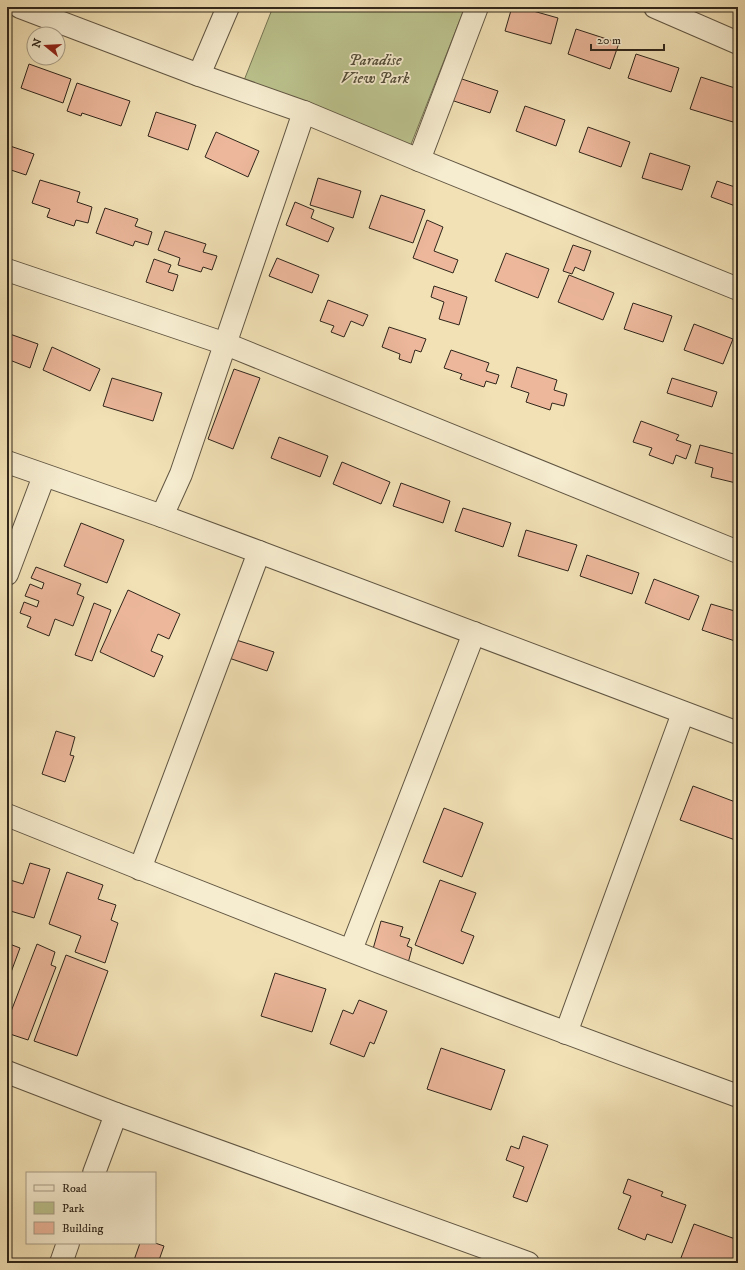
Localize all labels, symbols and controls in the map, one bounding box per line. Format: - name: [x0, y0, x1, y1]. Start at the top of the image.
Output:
- north arrow: [26, 26, 66, 66]
- scale bar: [591, 26, 664, 52]
- text: 20 m: [597, 33, 621, 48]
- text: N: [29, 37, 45, 50]
- park label: Paradise View Park: [341, 50, 410, 88]
- legend: [26, 1172, 156, 1244]
- text: Road: [62, 1181, 87, 1196]
- text: Park: [62, 1201, 84, 1216]
- text: Building: [62, 1221, 103, 1236]

